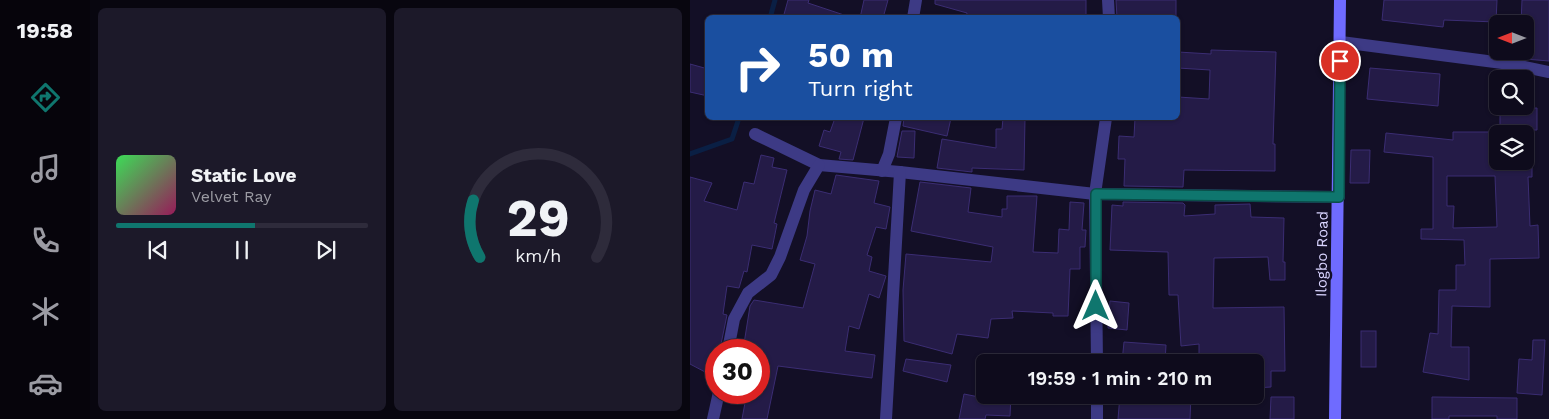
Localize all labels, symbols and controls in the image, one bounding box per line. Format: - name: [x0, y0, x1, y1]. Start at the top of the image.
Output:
- north arrow: [1489, 15, 1534, 60]
- map controls: [1489, 15, 1534, 170]
- text: 19:58: [17, 18, 73, 43]
- text: 50 m: [808, 34, 894, 76]
- icon: right: [725, 35, 790, 100]
- pin: [1319, 40, 1361, 82]
- icon: arrive: [1326, 47, 1354, 75]
- button: search: [1489, 70, 1534, 115]
- text: Turn right: [808, 76, 913, 101]
- icon: directions: [28, 80, 63, 115]
- button: layers: [1489, 125, 1534, 170]
- icon: music: [28, 151, 63, 186]
- text: Static Love: [191, 164, 296, 187]
- text: Velvet Ray: [191, 187, 271, 206]
- text: 29: [506, 188, 570, 249]
- street label: Ilogbo Road: [1312, 211, 1332, 297]
- icon: phone: [28, 223, 63, 258]
- icon: previous: [144, 236, 172, 264]
- icon: pause: [228, 236, 256, 264]
- icon: next: [312, 236, 340, 264]
- text: km/h: [515, 245, 561, 266]
- position arrow: [1069, 279, 1121, 331]
- icon: climate: [28, 294, 63, 329]
- speed limit sign: 30: [705, 339, 770, 404]
- icon: car: [28, 366, 63, 401]
- text: 19:59 · 1 min · 210 m: [1028, 367, 1212, 390]

